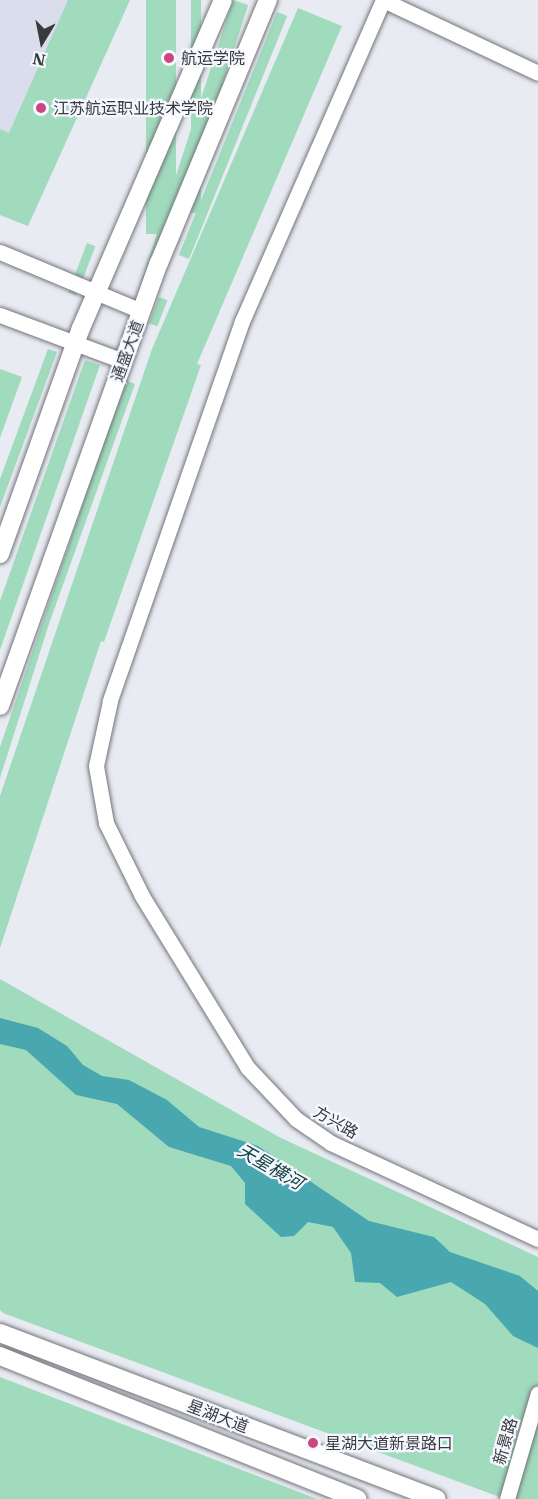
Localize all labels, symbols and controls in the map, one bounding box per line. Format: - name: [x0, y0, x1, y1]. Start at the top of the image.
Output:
- north arrow: [12, 12, 72, 72]
- place label: 航运学院: [181, 48, 245, 68]
- text: N: [31, 49, 47, 71]
- marker: 航运学院: [162, 51, 176, 65]
- place label: 江苏航运职业技术学院: [53, 98, 213, 118]
- marker: 江苏航运职业技术学院: [34, 101, 48, 115]
- street label: 通盛大道: [107, 318, 147, 384]
- street label: 方兴路: [310, 1102, 362, 1142]
- water label: 天星横河: [233, 1140, 307, 1194]
- street label: 星湖大道: [185, 1396, 251, 1436]
- street label: 新景路: [489, 1415, 521, 1467]
- place label: 星湖大道新景路口: [325, 1433, 453, 1453]
- marker: 星湖大道新景路口: [306, 1436, 320, 1450]

